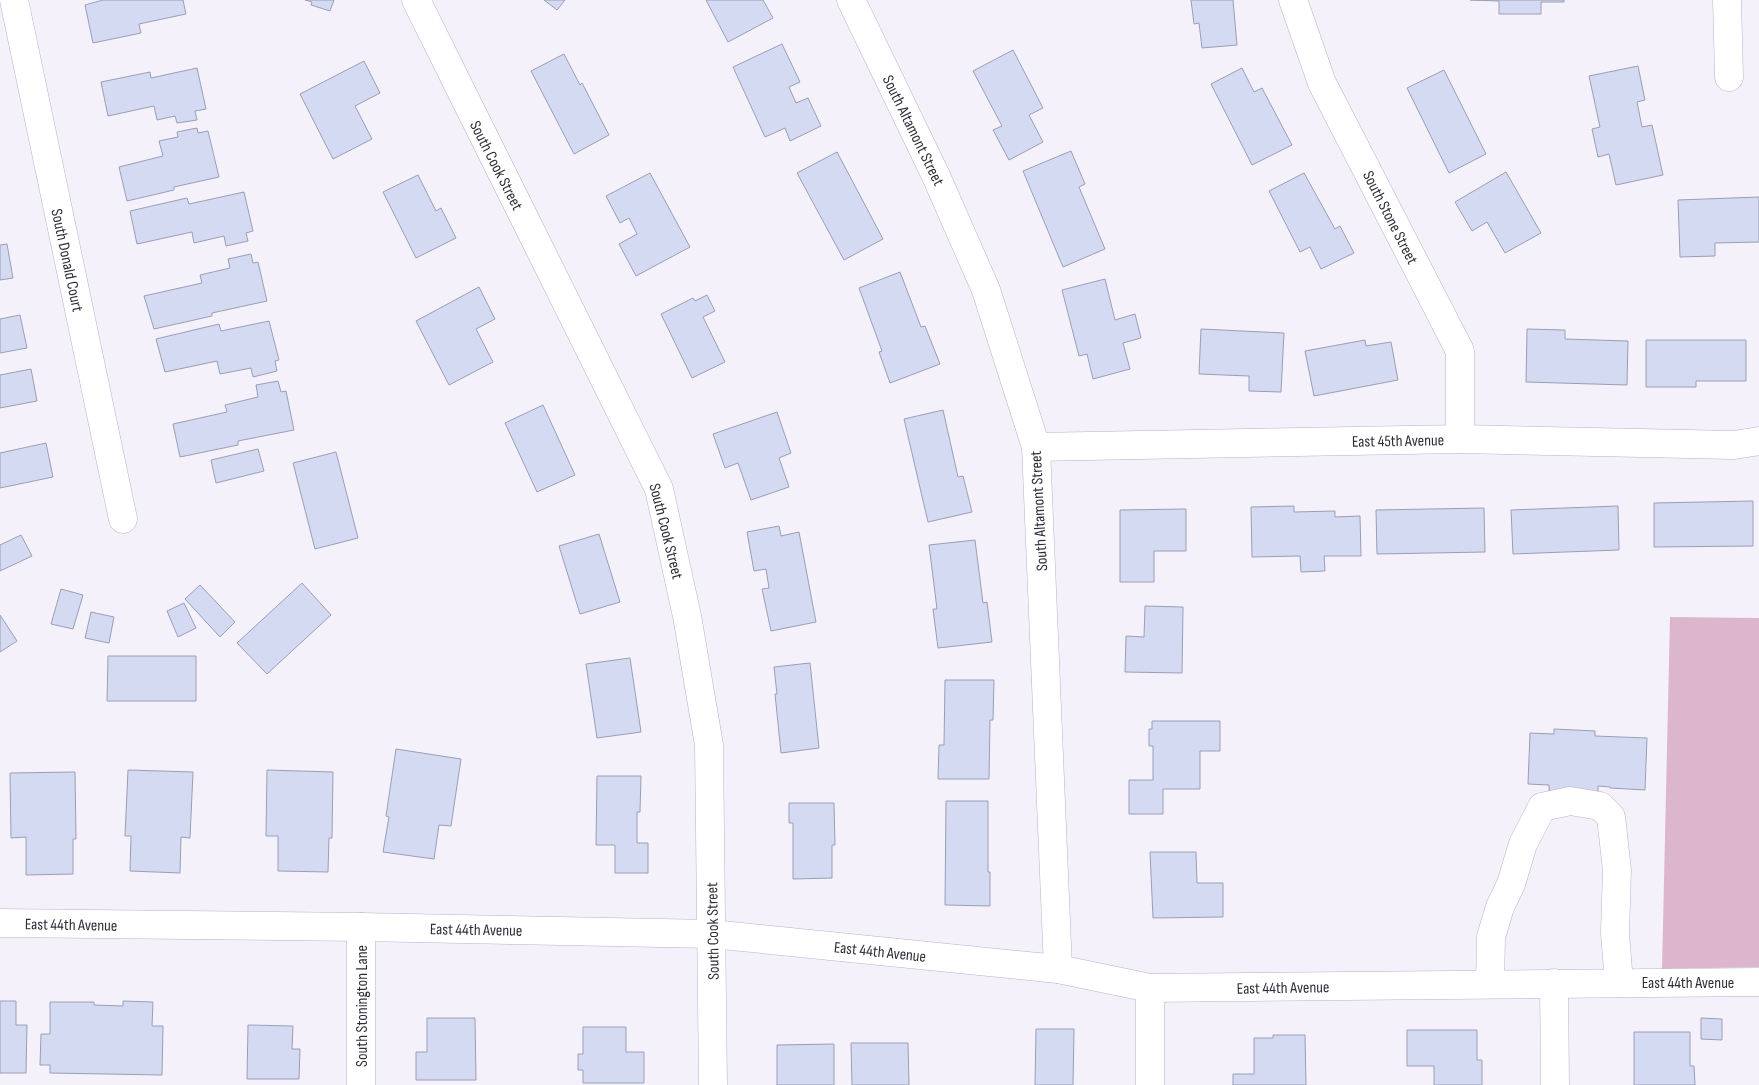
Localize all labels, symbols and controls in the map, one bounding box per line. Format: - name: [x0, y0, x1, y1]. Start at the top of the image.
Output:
- street label: South Altamont Street: [878, 72, 948, 189]
- street label: South Cook Street: [465, 118, 526, 214]
- street label: South Stone Street: [1358, 168, 1421, 268]
- street label: South Donald Court: [46, 207, 87, 314]
- street label: East 45th Avenue: [1352, 431, 1444, 452]
- street label: South Altamont Street: [1027, 450, 1052, 572]
- street label: South Cook Street: [645, 482, 687, 581]
- street label: South Cook Street: [703, 882, 724, 980]
- street label: East 44th Avenue: [25, 915, 117, 936]
- street label: East 44th Avenue: [430, 920, 522, 941]
- street label: East 44th Avenue: [833, 938, 927, 967]
- street label: South Stonington Lane: [353, 945, 372, 1067]
- street label: East 44th Avenue: [1642, 974, 1734, 993]
- street label: East 44th Avenue: [1237, 978, 1329, 999]

